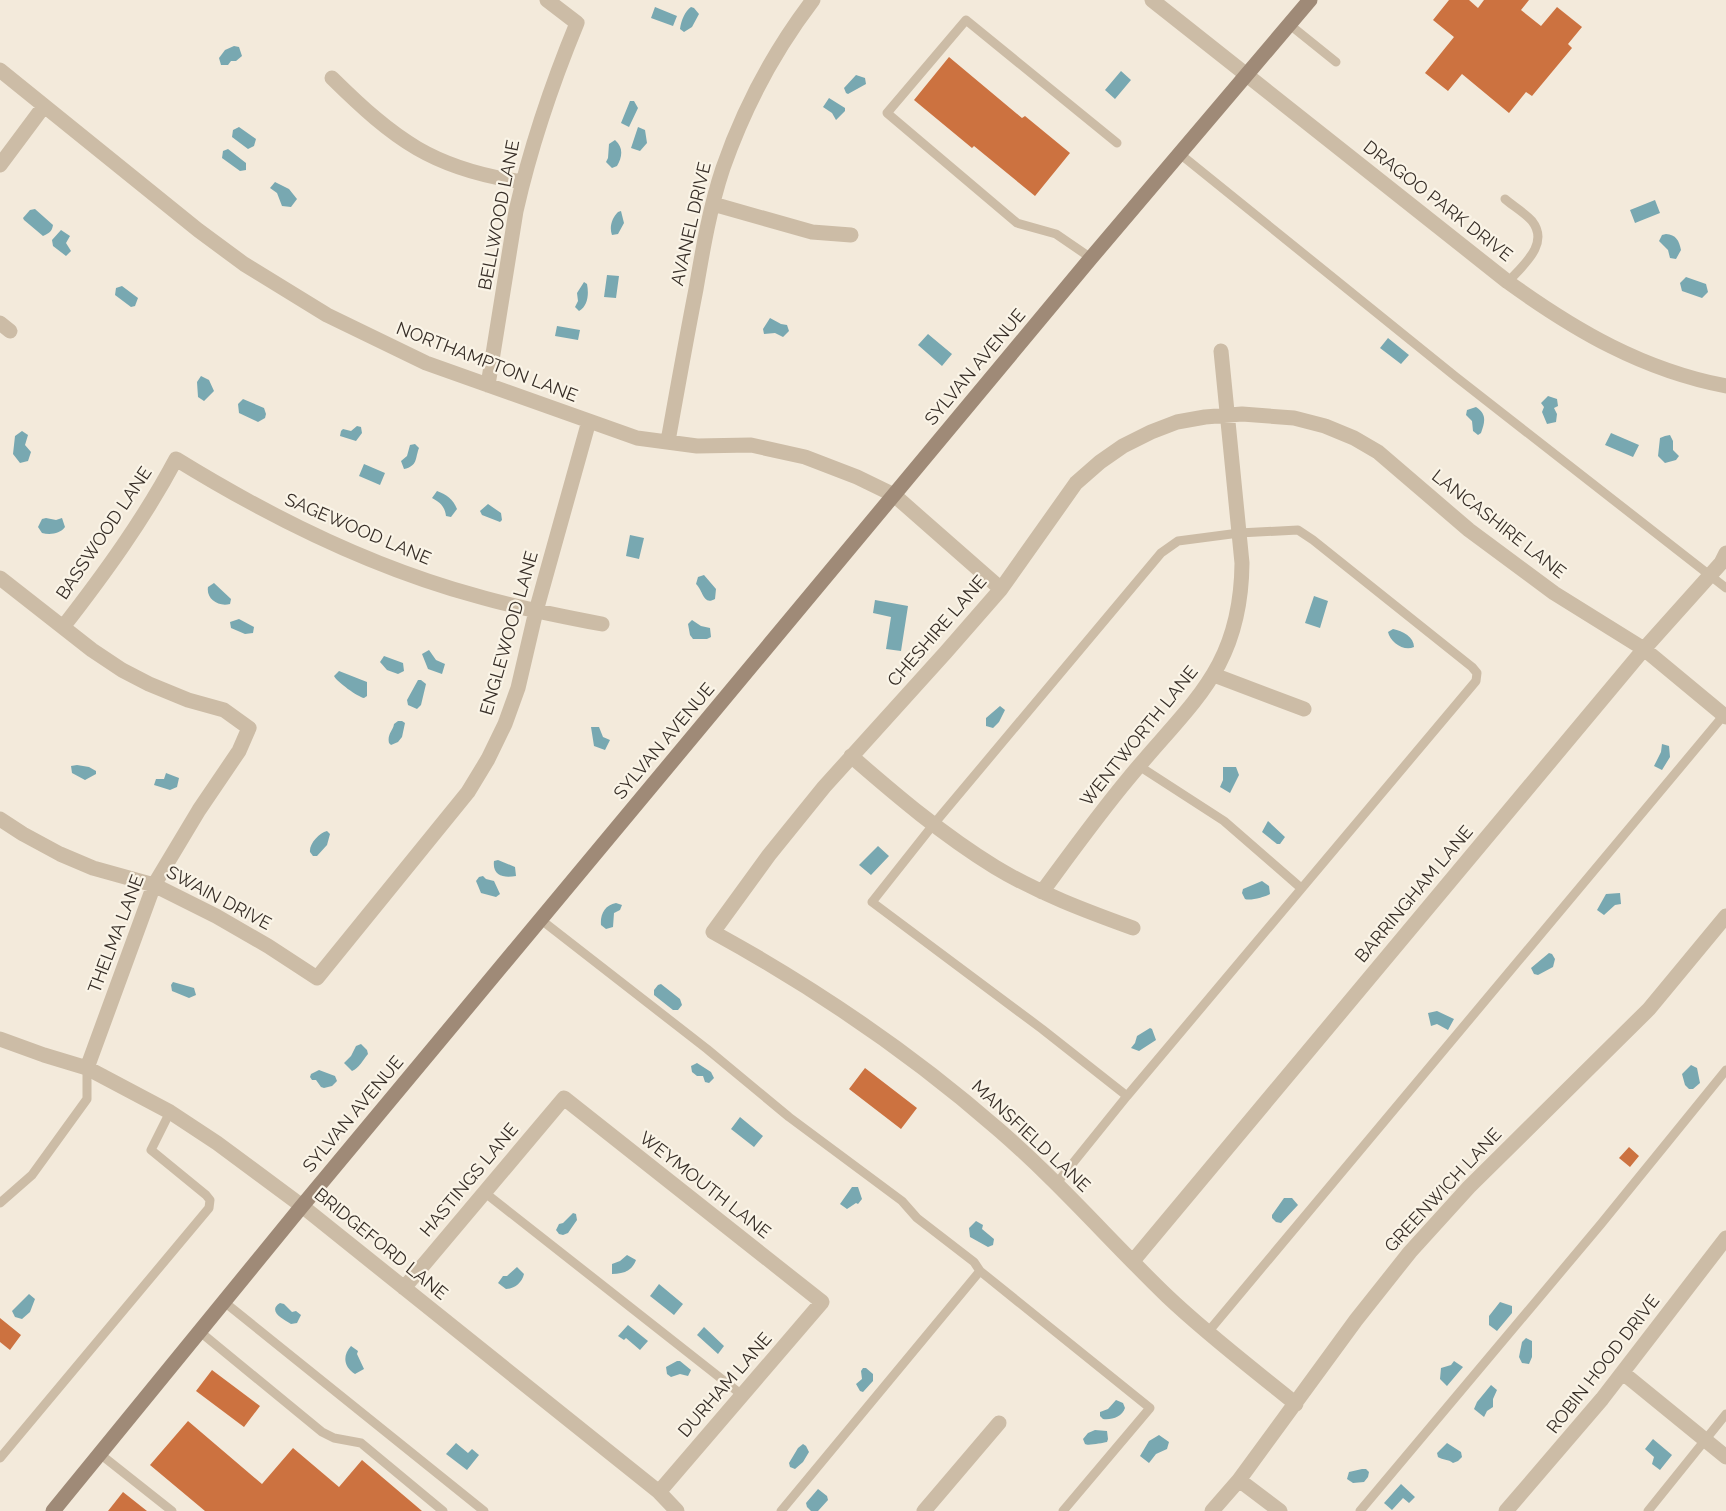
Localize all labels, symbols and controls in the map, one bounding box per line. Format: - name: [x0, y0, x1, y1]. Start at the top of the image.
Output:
- street label: DRAGOO PARK DRIVE: [1360, 136, 1517, 265]
- street label: BELLWOOD LANE: [474, 138, 523, 292]
- street label: AVANEL DRIVE: [666, 160, 715, 288]
- street label: SYLVAN AVENUE: [920, 304, 1029, 429]
- street label: NORTHAMPTON LANE: [394, 317, 581, 406]
- street label: BASSWOOD LANE: [51, 462, 156, 603]
- street label: LANCASHIRE LANE: [1428, 465, 1570, 582]
- street label: SAGEWOOD LANE: [282, 488, 434, 569]
- street label: ENGLEWOOD LANE: [475, 548, 542, 717]
- street label: CHESHIRE LANE: [883, 571, 991, 690]
- street label: WENTWORTH LANE: [1076, 661, 1202, 810]
- street label: SYLVAN AVENUE: [609, 678, 718, 803]
- street label: BARRINGHAM LANE: [1350, 821, 1477, 966]
- street label: SWAIN DRIVE: [163, 861, 275, 934]
- street label: THELMA LANE: [83, 872, 148, 996]
- street label: SYLVAN AVENUE: [298, 1051, 407, 1176]
- street label: MANSFIELD LANE: [968, 1075, 1095, 1196]
- street label: HASTINGS LANE: [415, 1119, 522, 1241]
- street label: GREENWICH LANE: [1380, 1123, 1505, 1256]
- street label: WEYMOUTH LANE: [635, 1127, 775, 1242]
- street label: BRIDGEFORD LANE: [310, 1183, 452, 1304]
- street label: ROBIN HOOD DRIVE: [1542, 1290, 1663, 1437]
- street label: DURHAM LANE: [674, 1328, 776, 1441]

